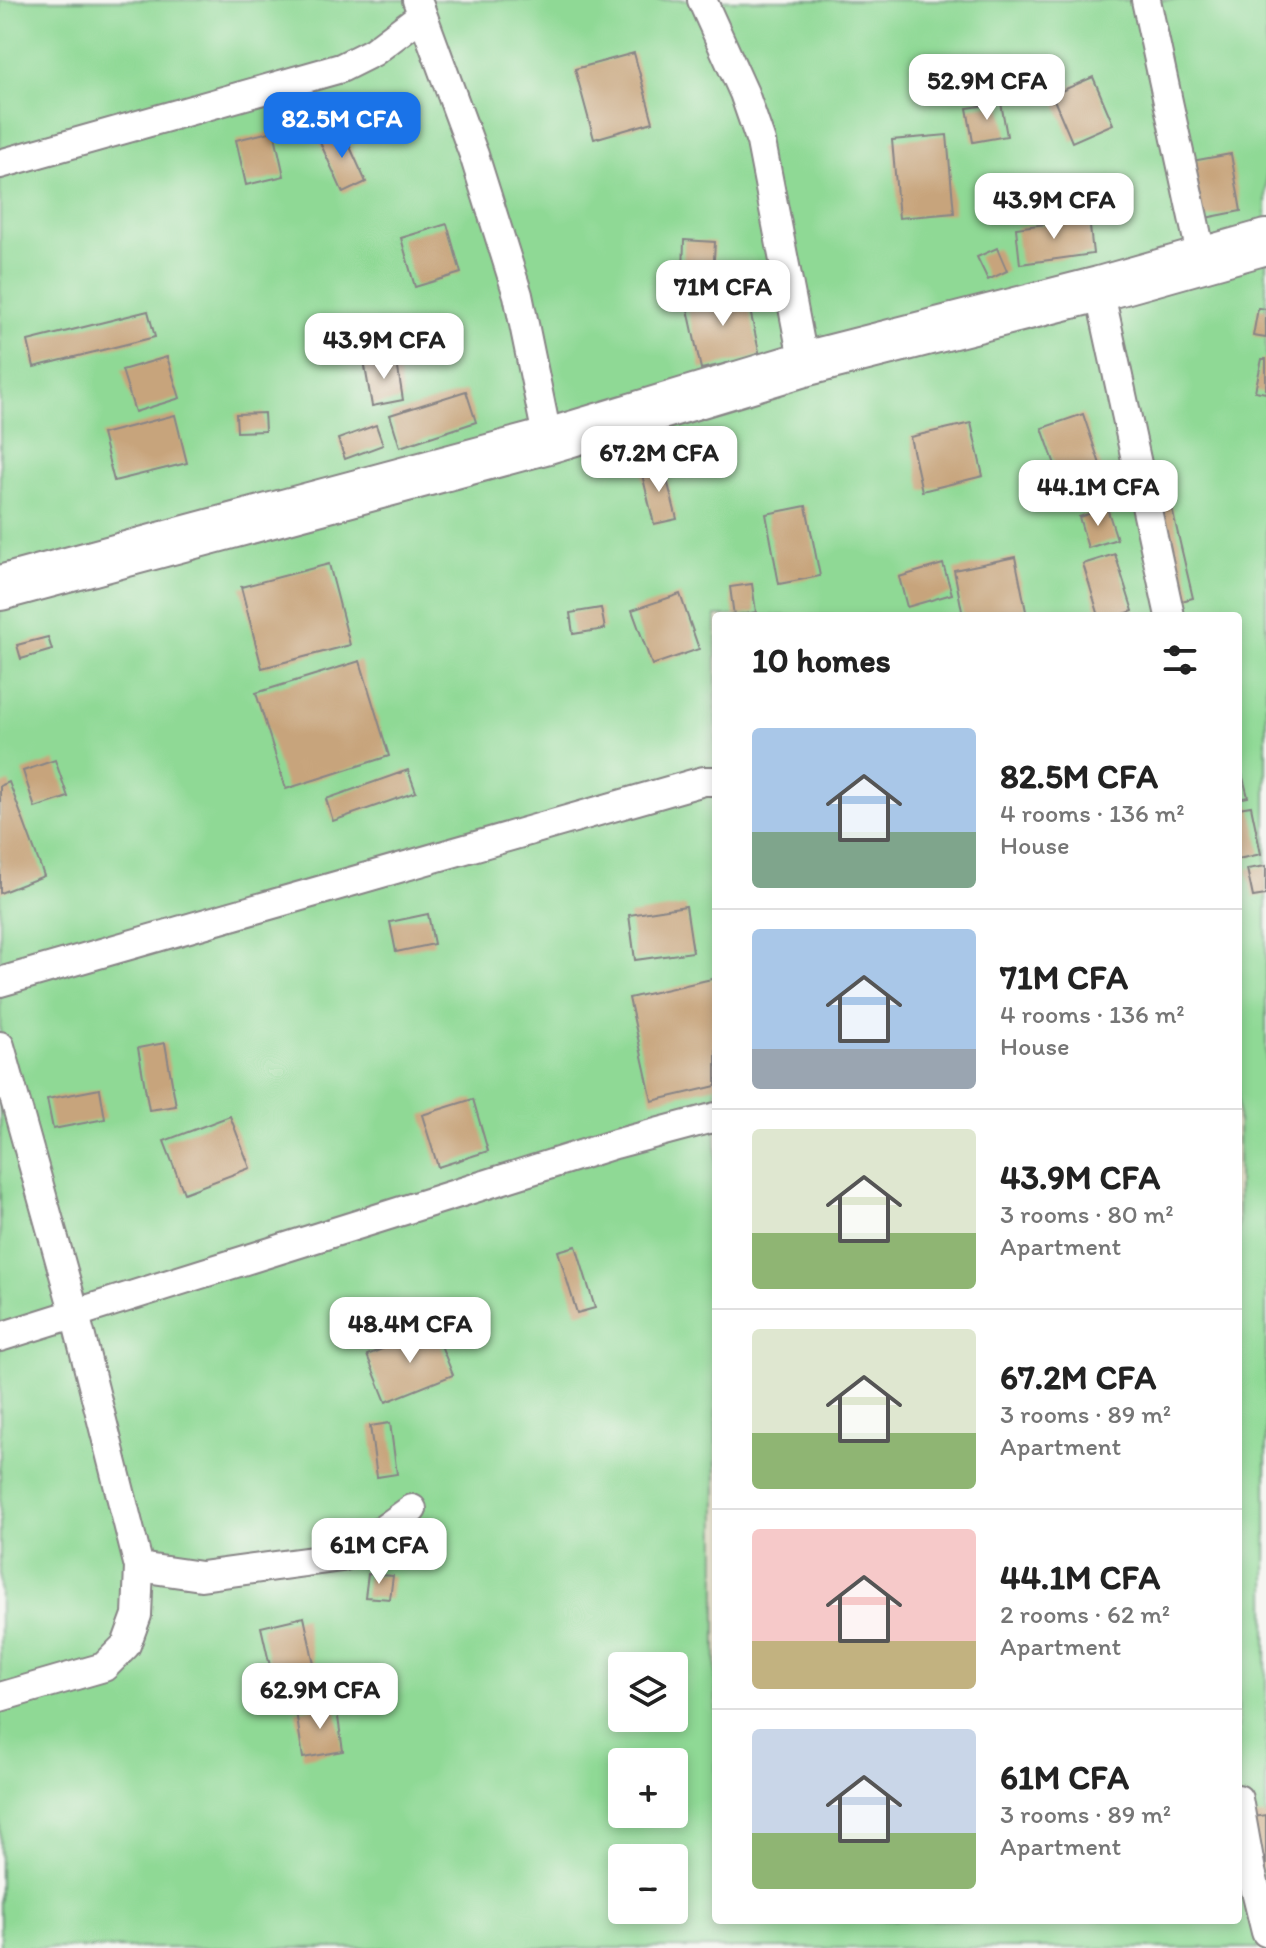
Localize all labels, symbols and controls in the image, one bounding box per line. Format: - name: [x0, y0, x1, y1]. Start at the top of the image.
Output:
- pin: 52.9M CFA: [895, 54, 1079, 122]
- text: 52.9M CFA: [927, 64, 1047, 96]
- pin: 82.5M CFA: [250, 92, 434, 160]
- text: 82.5M CFA: [282, 102, 402, 134]
- pin: 43.9M CFA: [962, 173, 1146, 241]
- text: 43.9M CFA: [993, 183, 1115, 215]
- pin: 71M CFA: [649, 260, 797, 328]
- text: 71M CFA: [674, 270, 772, 302]
- pin: 43.9M CFA: [292, 313, 476, 381]
- text: 43.9M CFA: [323, 323, 445, 355]
- pin: 67.2M CFA: [567, 426, 751, 494]
- text: 67.2M CFA: [599, 436, 719, 468]
- pin: 44.1M CFA: [1006, 460, 1190, 528]
- text: 44.1M CFA: [1037, 470, 1159, 502]
- icon: filters: [1158, 638, 1202, 682]
- text: 10 homes: [752, 640, 891, 681]
- text: 82.5M CFA: [1000, 756, 1158, 797]
- icon: home: [816, 760, 912, 856]
- text: 4 rooms · 136 m²: [1000, 797, 1185, 829]
- text: House: [1000, 829, 1070, 861]
- text: 71M CFA: [1000, 957, 1128, 998]
- icon: home: [816, 961, 912, 1057]
- text: 4 rooms · 136 m²: [1000, 998, 1185, 1030]
- text: House: [1000, 1030, 1070, 1062]
- text: 43.9M CFA: [1000, 1157, 1160, 1198]
- icon: home: [816, 1161, 912, 1257]
- text: 3 rooms · 80 m²: [1000, 1198, 1174, 1230]
- text: Apartment: [1000, 1230, 1121, 1262]
- pin: 48.4M CFA: [318, 1297, 502, 1365]
- text: 48.4M CFA: [348, 1307, 472, 1339]
- text: 67.2M CFA: [1000, 1357, 1156, 1398]
- icon: home: [816, 1361, 912, 1457]
- text: 3 rooms · 89 m²: [1000, 1398, 1171, 1430]
- text: Apartment: [1000, 1430, 1121, 1462]
- pin: 61M CFA: [305, 1518, 453, 1586]
- text: 61M CFA: [330, 1528, 428, 1560]
- text: 44.1M CFA: [1000, 1557, 1160, 1598]
- icon: home: [816, 1561, 912, 1657]
- text: 2 rooms · 62 m²: [1000, 1598, 1170, 1630]
- text: Apartment: [1000, 1630, 1121, 1662]
- map controls: [608, 1652, 688, 1924]
- button: layers: [608, 1652, 688, 1732]
- pin: 62.9M CFA: [228, 1663, 412, 1731]
- text: 62.9M CFA: [260, 1673, 380, 1705]
- button: +: [608, 1748, 688, 1828]
- text: 61M CFA: [1000, 1757, 1129, 1798]
- icon: home: [816, 1761, 912, 1857]
- text: 3 rooms · 89 m²: [1000, 1798, 1171, 1830]
- text: Apartment: [1000, 1830, 1121, 1862]
- button: −: [608, 1844, 688, 1924]

